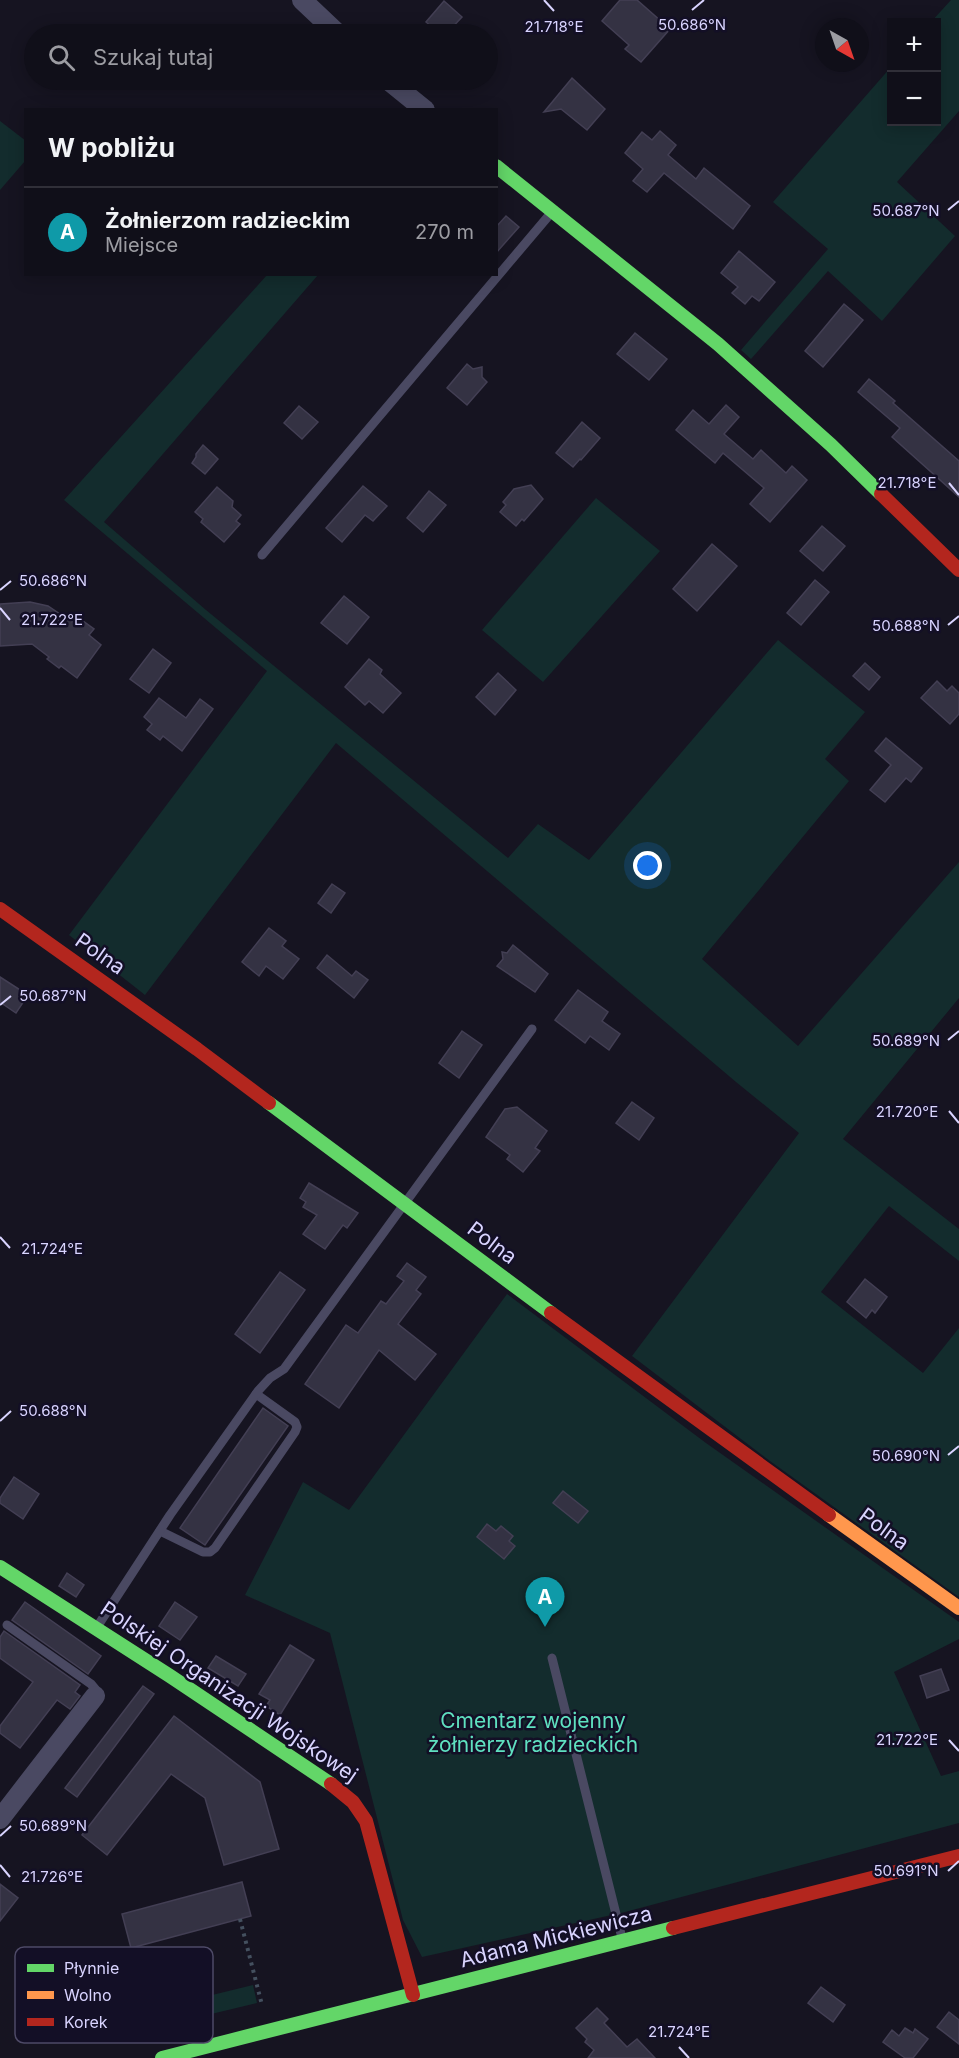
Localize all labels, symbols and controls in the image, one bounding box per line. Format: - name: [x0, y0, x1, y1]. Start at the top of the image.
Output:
- text: 50.686°N: [658, 15, 726, 34]
- text: 21.718°E: [525, 17, 583, 36]
- north arrow: [815, 18, 869, 72]
- map controls: [887, 18, 941, 126]
- button: +: [887, 18, 941, 72]
- search box: [24, 24, 498, 90]
- icon: search: [45, 41, 78, 74]
- text: Szukaj tutaj: [93, 44, 213, 70]
- button: −: [887, 72, 941, 126]
- text: W pobliżu: [48, 132, 175, 163]
- text: 50.687°N: [872, 201, 940, 220]
- text: Żołnierzom radzieckim: [105, 207, 350, 233]
- text: A: [60, 220, 75, 244]
- text: 270 m: [415, 220, 474, 244]
- text: Miejsce: [105, 233, 178, 257]
- text: 21.718°E: [878, 473, 936, 492]
- text: 50.686°N: [19, 571, 87, 590]
- text: 21.722°E: [21, 610, 83, 629]
- text: 50.688°N: [872, 616, 940, 635]
- your location: [633, 851, 662, 880]
- street label: Polna: [71, 928, 130, 980]
- text: 50.687°N: [19, 986, 87, 1005]
- text: 50.689°N: [872, 1031, 940, 1050]
- text: 21.720°E: [876, 1102, 938, 1121]
- street label: Polna: [463, 1216, 522, 1269]
- text: 21.724°E: [21, 1239, 83, 1258]
- text: 50.688°N: [19, 1401, 87, 1420]
- text: 50.690°N: [872, 1446, 940, 1465]
- street label: Polna: [855, 1502, 914, 1555]
- pin: A: [526, 1578, 564, 1627]
- street label: Polskiej Organizacji Wojskowej: [96, 1596, 363, 1787]
- park label: Cmentarz wojenny żołnierzy radzieckich: [428, 1708, 638, 1757]
- text: 21.722°E: [876, 1730, 938, 1749]
- text: 50.689°N: [19, 1816, 87, 1835]
- text: 50.691°N: [874, 1861, 938, 1880]
- text: 21.726°E: [21, 1867, 83, 1886]
- street label: Adama Mickiewicza: [457, 1901, 655, 1972]
- legend: [15, 1947, 213, 2043]
- text: Płynnie: [64, 1958, 119, 1978]
- text: Wolno: [64, 1985, 111, 2005]
- text: Korek: [64, 2012, 108, 2032]
- text: 21.724°E: [648, 2022, 710, 2041]

